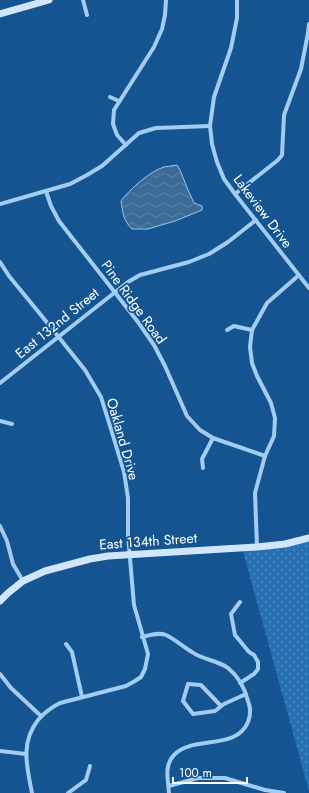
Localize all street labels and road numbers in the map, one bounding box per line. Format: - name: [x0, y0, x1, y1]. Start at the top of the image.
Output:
- street label: Lakeview Drive: [229, 170, 297, 252]
- street label: Pine Ridge Road: [97, 256, 171, 348]
- street label: East 132nd Street: [11, 283, 104, 363]
- street label: Oakland Drive: [102, 396, 144, 482]
- street label: East 134th Street: [98, 528, 198, 554]

